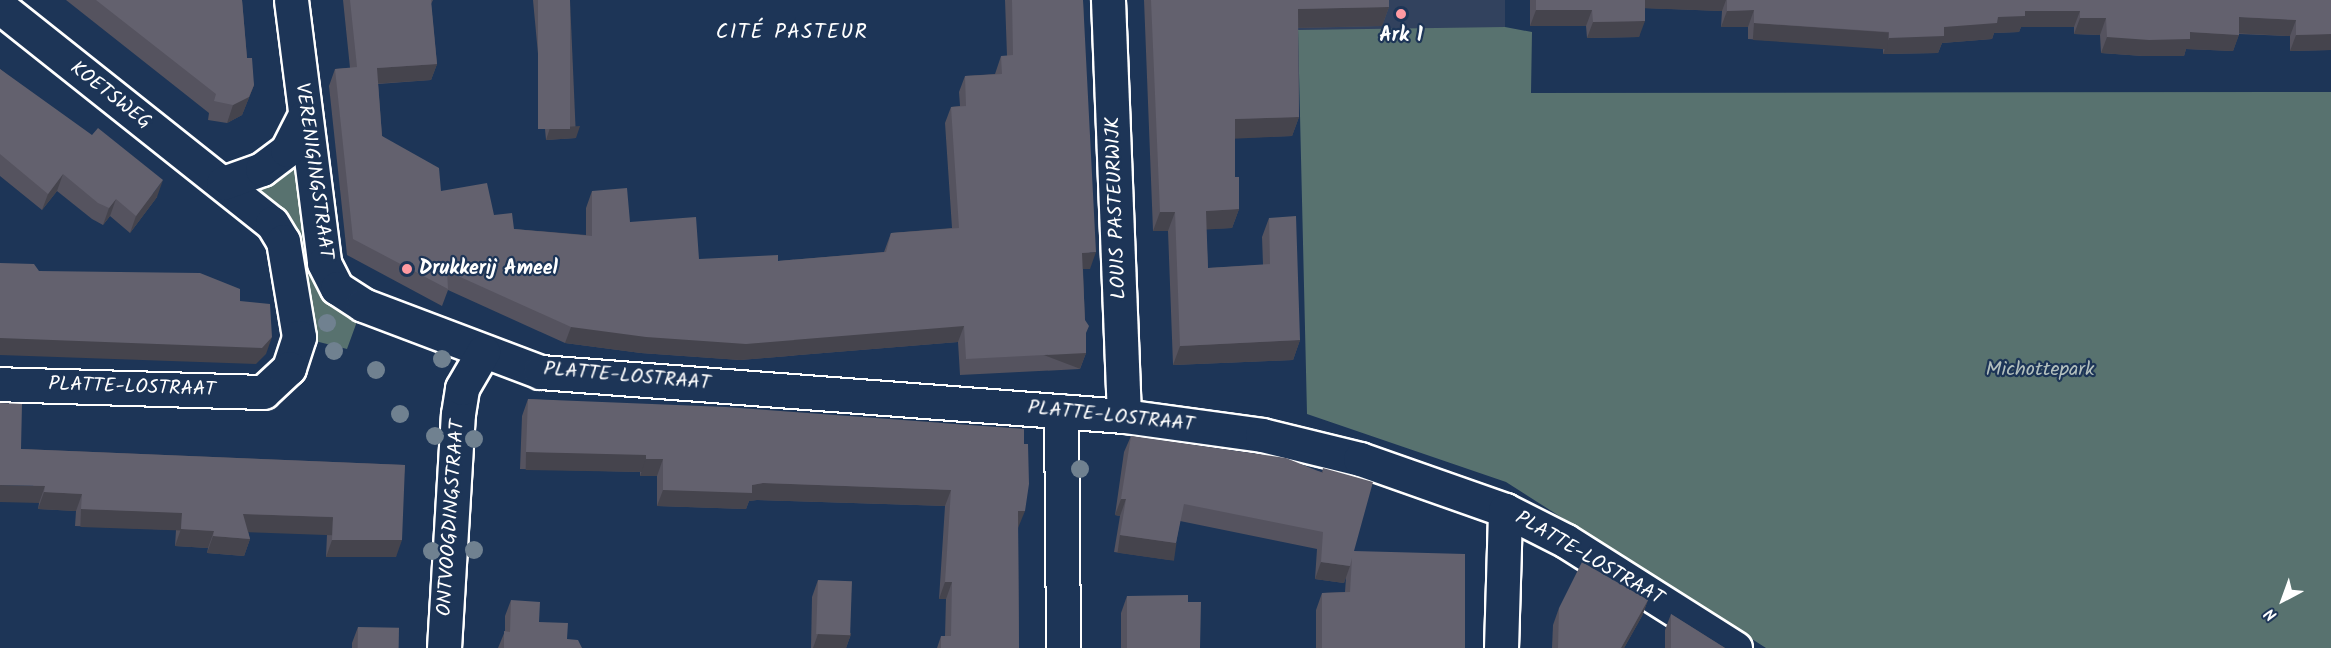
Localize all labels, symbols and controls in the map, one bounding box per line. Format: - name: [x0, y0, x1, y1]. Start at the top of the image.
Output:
- marker: Ark 1: [1394, 7, 1408, 21]
- district label: CITÉ PASTEUR: [716, 20, 868, 46]
- place label: Ark 1: [1379, 24, 1423, 48]
- street label: KOETSWEG: [65, 57, 155, 135]
- street label: VERENIGINGSTRAAT: [289, 81, 337, 261]
- street label: LOUIS PASTEURWIJK: [1102, 116, 1132, 300]
- place label: Drukkerij Ameel: [419, 257, 558, 281]
- marker: Drukkerij Ameel: [400, 262, 414, 276]
- street label: PLATTE-LOSTRAAT: [543, 358, 711, 396]
- park label: Michottepark: [1986, 358, 2094, 382]
- street label: PLATTE-LOSTRAAT: [48, 373, 216, 403]
- street label: PLATTE-LOSTRAAT: [1026, 396, 1196, 438]
- street label: ONTVOOGDINGSTRAAT: [433, 419, 471, 617]
- street label: PLATTE-LOSTRAAT: [1511, 507, 1667, 611]
- north arrow: [2253, 570, 2313, 630]
- text: N: [2259, 601, 2283, 627]

